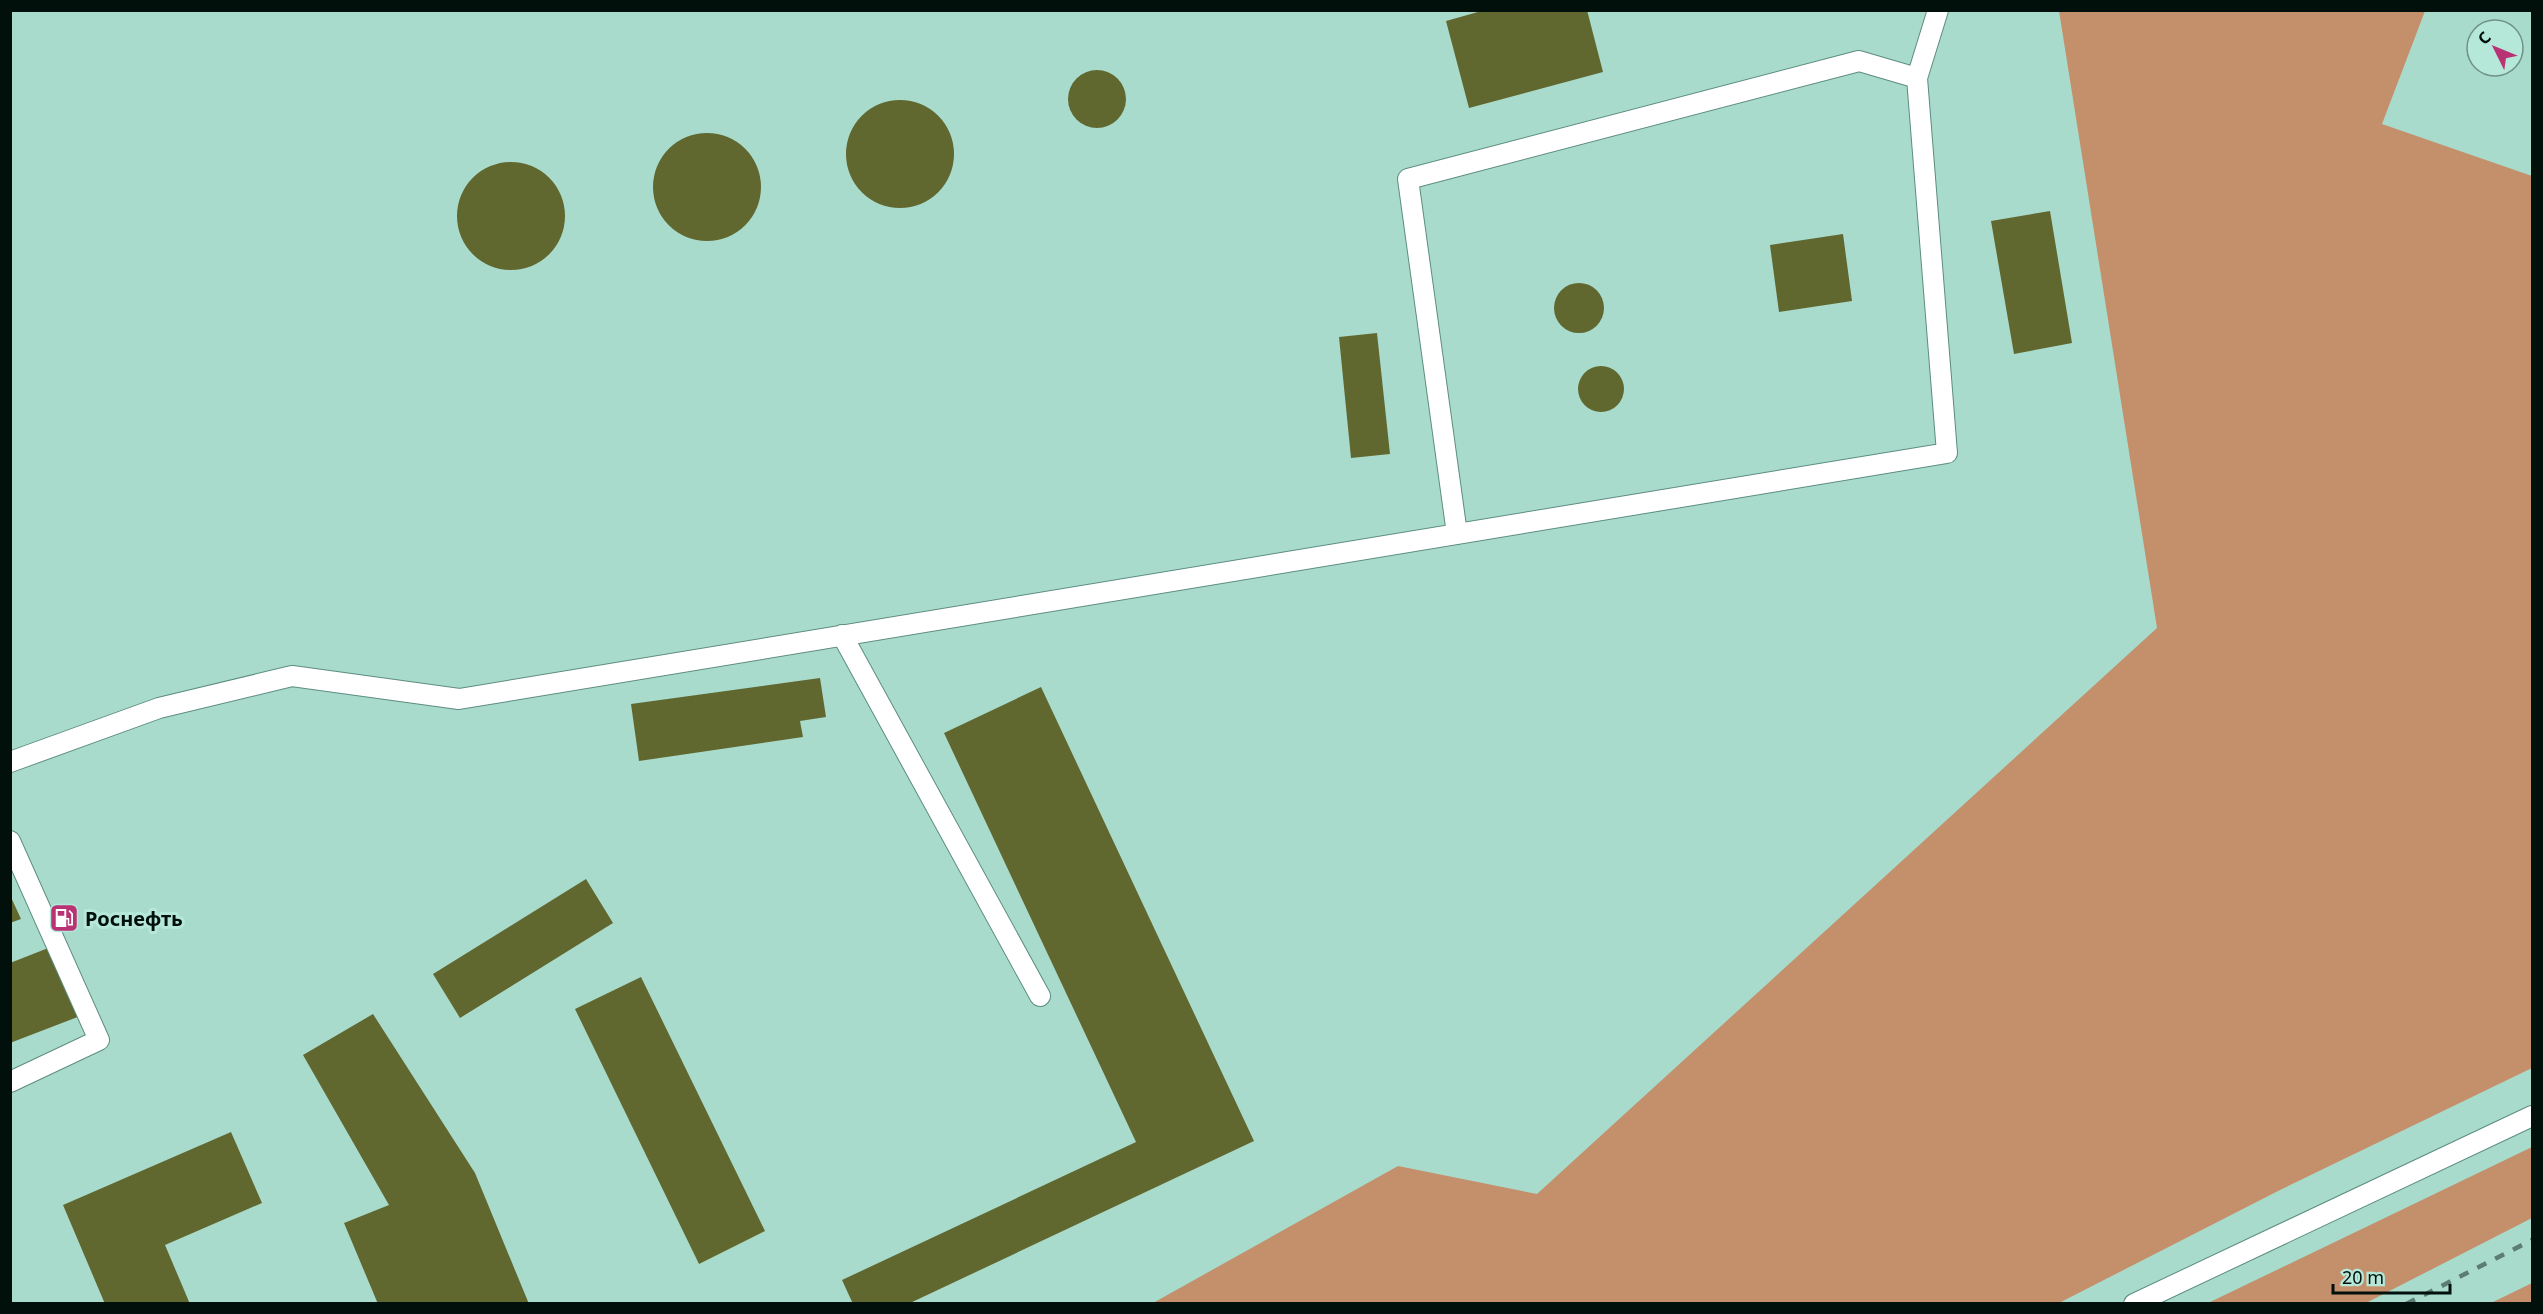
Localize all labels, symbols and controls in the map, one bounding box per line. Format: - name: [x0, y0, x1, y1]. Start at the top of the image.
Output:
- north arrow: [2465, 18, 2525, 78]
- text: С: [2472, 26, 2496, 49]
- fuel station icon: Роснефть: [48, 902, 80, 934]
- place label: Роснефть: [85, 905, 183, 932]
- scale bar: [2333, 1257, 2450, 1295]
- text: 20 m: [2342, 1265, 2384, 1289]

